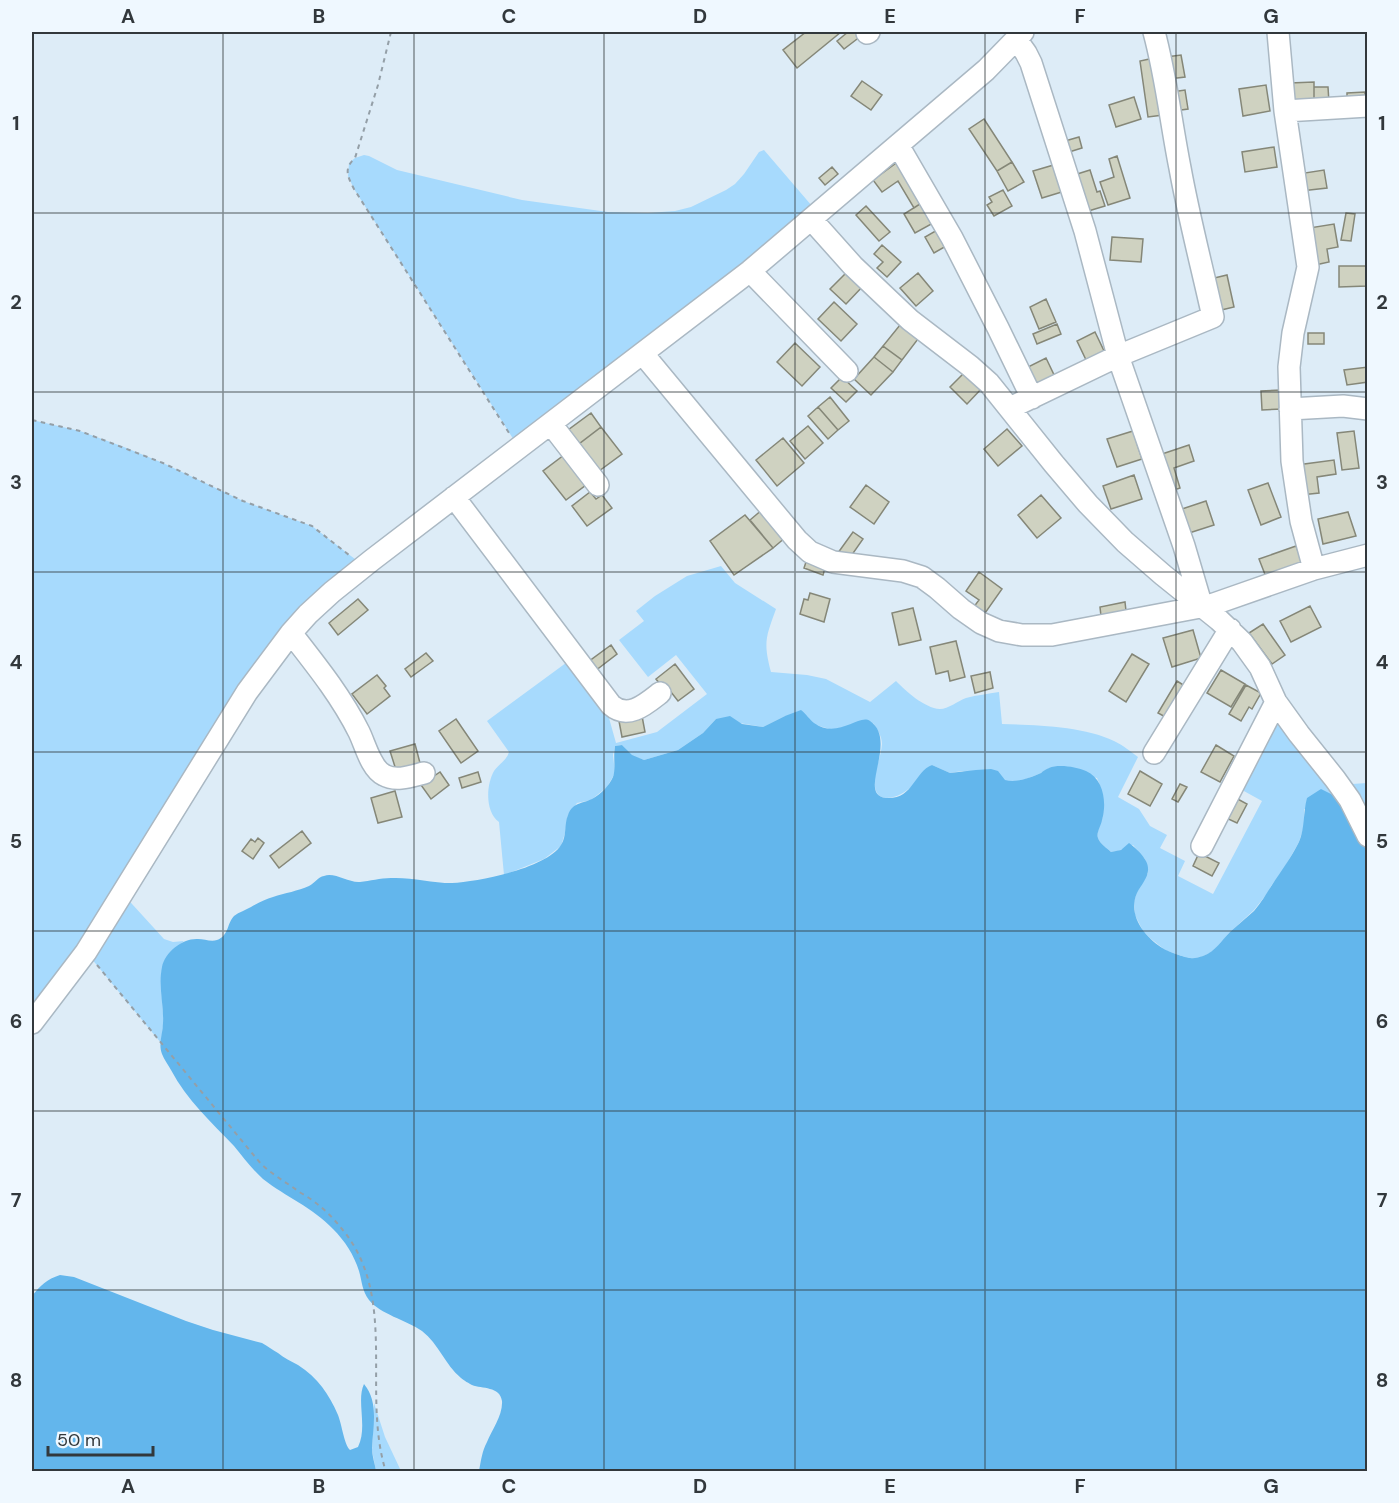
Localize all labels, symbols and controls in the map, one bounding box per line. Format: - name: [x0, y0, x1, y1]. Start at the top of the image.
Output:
- text: A: [121, 3, 135, 29]
- text: B: [313, 3, 325, 29]
- text: C: [502, 3, 516, 29]
- text: D: [693, 3, 707, 29]
- text: E: [884, 3, 896, 29]
- text: F: [1074, 3, 1086, 29]
- text: G: [1263, 3, 1279, 29]
- text: 1: [12, 110, 20, 136]
- text: 1: [1378, 110, 1386, 136]
- text: 2: [10, 289, 22, 315]
- text: 2: [1376, 289, 1388, 315]
- text: 3: [10, 469, 22, 495]
- text: 3: [1376, 469, 1388, 495]
- text: 4: [10, 649, 23, 675]
- text: 4: [1376, 649, 1389, 675]
- text: 5: [10, 828, 22, 854]
- text: 5: [1376, 828, 1388, 854]
- text: 6: [10, 1008, 22, 1034]
- text: 6: [1376, 1008, 1388, 1034]
- text: 7: [11, 1187, 22, 1213]
- text: 7: [1377, 1187, 1388, 1213]
- text: 8: [10, 1367, 22, 1393]
- text: 8: [1376, 1367, 1388, 1393]
- scale bar: [48, 1419, 153, 1457]
- text: 50 m: [57, 1428, 101, 1452]
- text: A: [121, 1473, 135, 1499]
- text: B: [313, 1473, 325, 1499]
- text: C: [502, 1473, 516, 1499]
- text: D: [693, 1473, 707, 1499]
- text: E: [884, 1473, 896, 1499]
- text: F: [1074, 1473, 1086, 1499]
- text: G: [1263, 1473, 1279, 1499]

